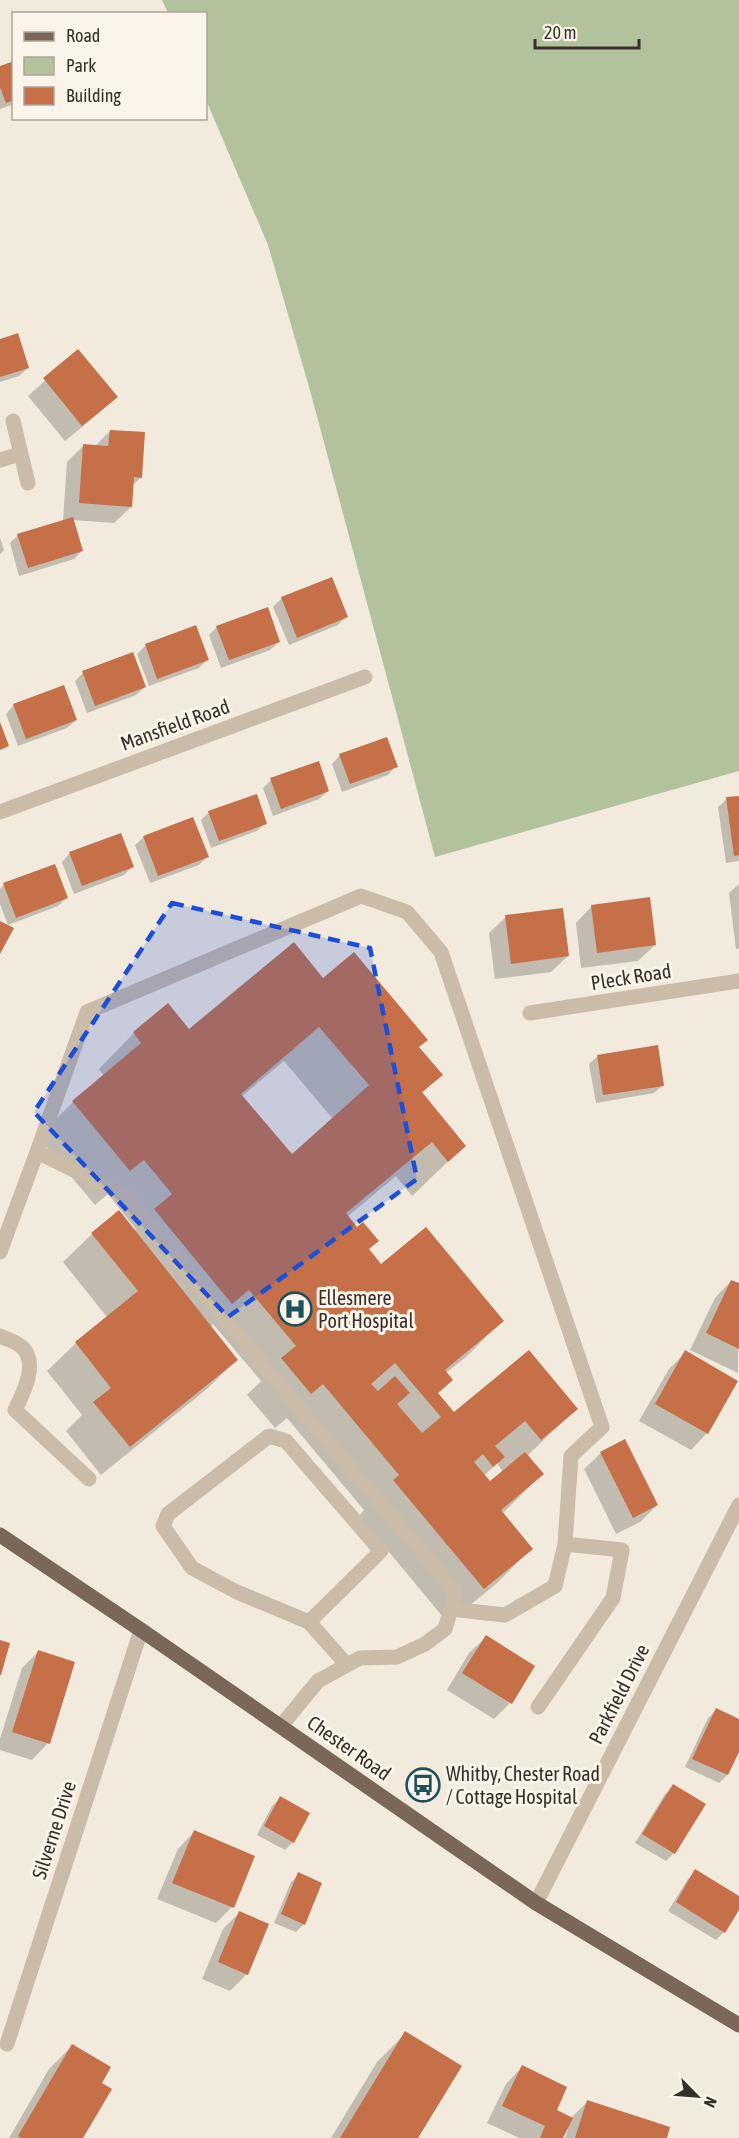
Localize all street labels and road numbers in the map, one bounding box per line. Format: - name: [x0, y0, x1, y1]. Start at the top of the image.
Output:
- street label: Mansfield Road: [117, 694, 232, 755]
- street label: Pleck Road: [589, 959, 673, 994]
- street label: Parkfield Drive: [584, 1640, 653, 1747]
- street label: Chester Road: [303, 1711, 395, 1785]
- street label: Silverne Drive: [27, 1778, 80, 1882]

